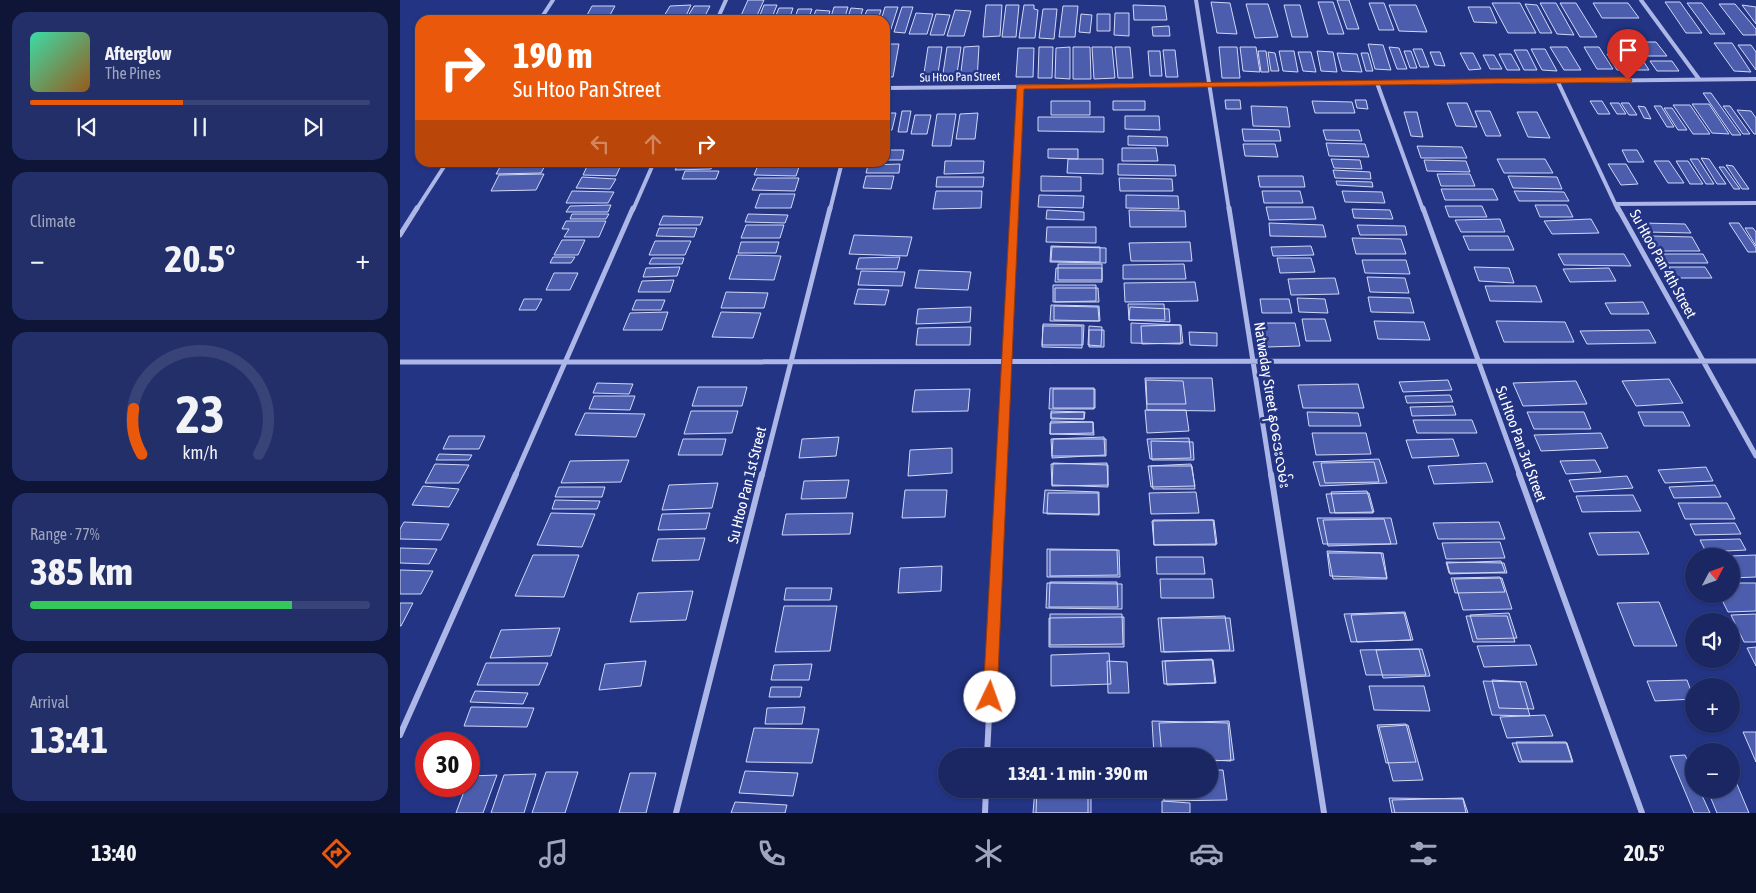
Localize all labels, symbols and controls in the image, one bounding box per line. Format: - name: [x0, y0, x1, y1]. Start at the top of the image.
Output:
- pin: [1607, 29, 1649, 80]
- icon: right: [430, 35, 495, 100]
- text: 190 m: [513, 35, 592, 75]
- icon: arrive: [1614, 36, 1642, 64]
- text: Afterglow: [105, 42, 172, 64]
- text: The Pines: [105, 64, 161, 82]
- street label: Su Htoo Pan Street: [920, 69, 1001, 85]
- text: Su Htoo Pan Street: [513, 76, 661, 102]
- icon: previous: [73, 113, 101, 141]
- icon: pause: [186, 113, 214, 141]
- icon: next: [299, 113, 327, 141]
- icon: left: [586, 130, 614, 158]
- icon: ahead: [639, 130, 667, 158]
- icon: right: [692, 130, 720, 158]
- street label: Su Htoo Pan 4th Street: [1627, 206, 1700, 321]
- text: Climate: [30, 212, 76, 230]
- text: 20.5°: [165, 237, 235, 280]
- text: −: [30, 243, 45, 275]
- text: +: [355, 243, 370, 275]
- street label: Natwaday Street နဝဒေးလမ်း: [1247, 320, 1295, 490]
- text: 23: [176, 384, 224, 444]
- street label: Su Htoo Pan 3rd Street: [1493, 384, 1550, 504]
- street label: Su Htoo Pan 1st Street: [724, 425, 769, 545]
- text: km/h: [182, 442, 218, 463]
- text: Range · 77%: [30, 525, 100, 543]
- north arrow: [1685, 548, 1740, 602]
- map controls: [1685, 548, 1740, 798]
- text: 385 km: [30, 550, 133, 593]
- button: sound: [1685, 613, 1740, 668]
- position arrow: [963, 670, 1015, 722]
- button: +: [1685, 678, 1740, 733]
- text: Arrival: [30, 693, 69, 711]
- text: 13:41: [30, 718, 108, 761]
- speed limit sign: 30: [415, 732, 480, 797]
- button: −: [1685, 743, 1740, 798]
- text: 13:41 · 1 min · 390 m: [1008, 762, 1148, 784]
- icon: directions: [319, 836, 354, 871]
- icon: music: [536, 836, 571, 871]
- icon: phone: [754, 836, 789, 871]
- icon: climate: [971, 836, 1006, 871]
- icon: car: [1189, 836, 1224, 871]
- icon: filters: [1406, 836, 1441, 871]
- text: 13:40: [91, 840, 137, 866]
- text: 20.5°: [1624, 840, 1665, 866]

